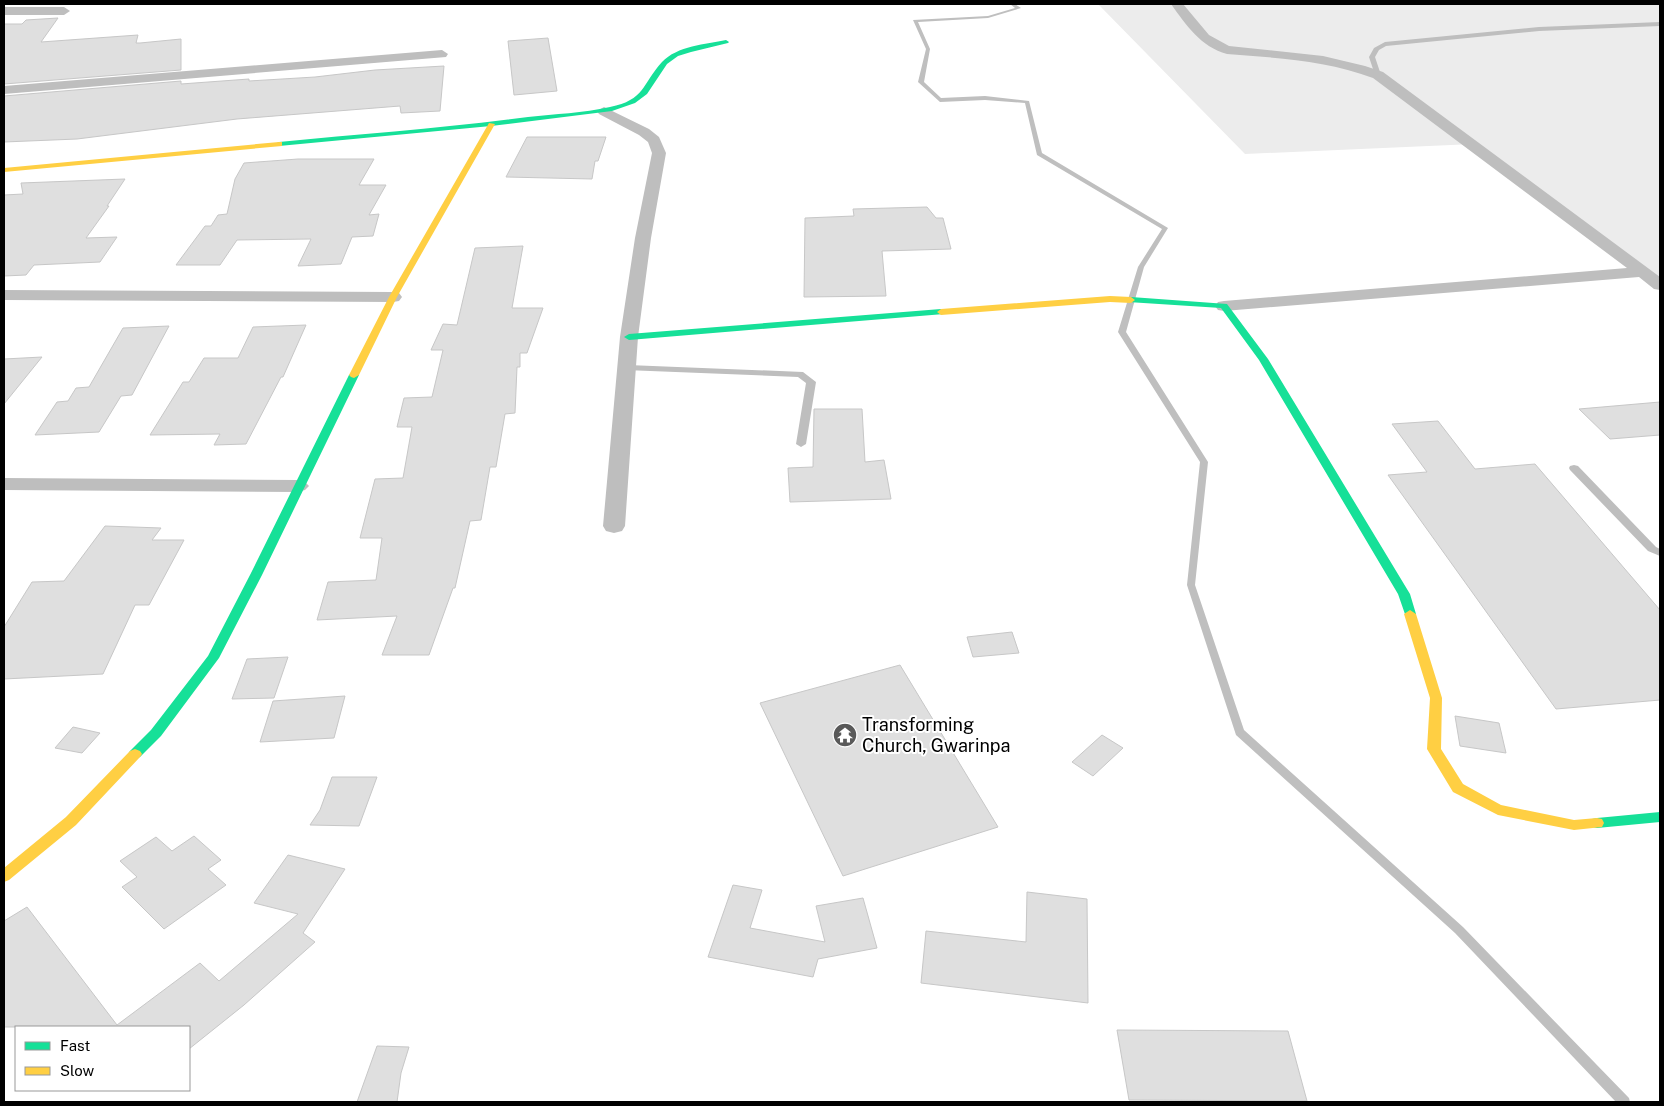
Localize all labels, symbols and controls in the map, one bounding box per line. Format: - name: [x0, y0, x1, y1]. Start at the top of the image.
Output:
- place label: Transforming Church, Gwarinpa: [862, 714, 1010, 756]
- temple icon: Transforming Church, Gwarinpa: [832, 722, 858, 748]
- legend: [15, 1026, 190, 1091]
- text: Fast: [60, 1037, 90, 1054]
- text: Slow: [60, 1062, 95, 1079]

